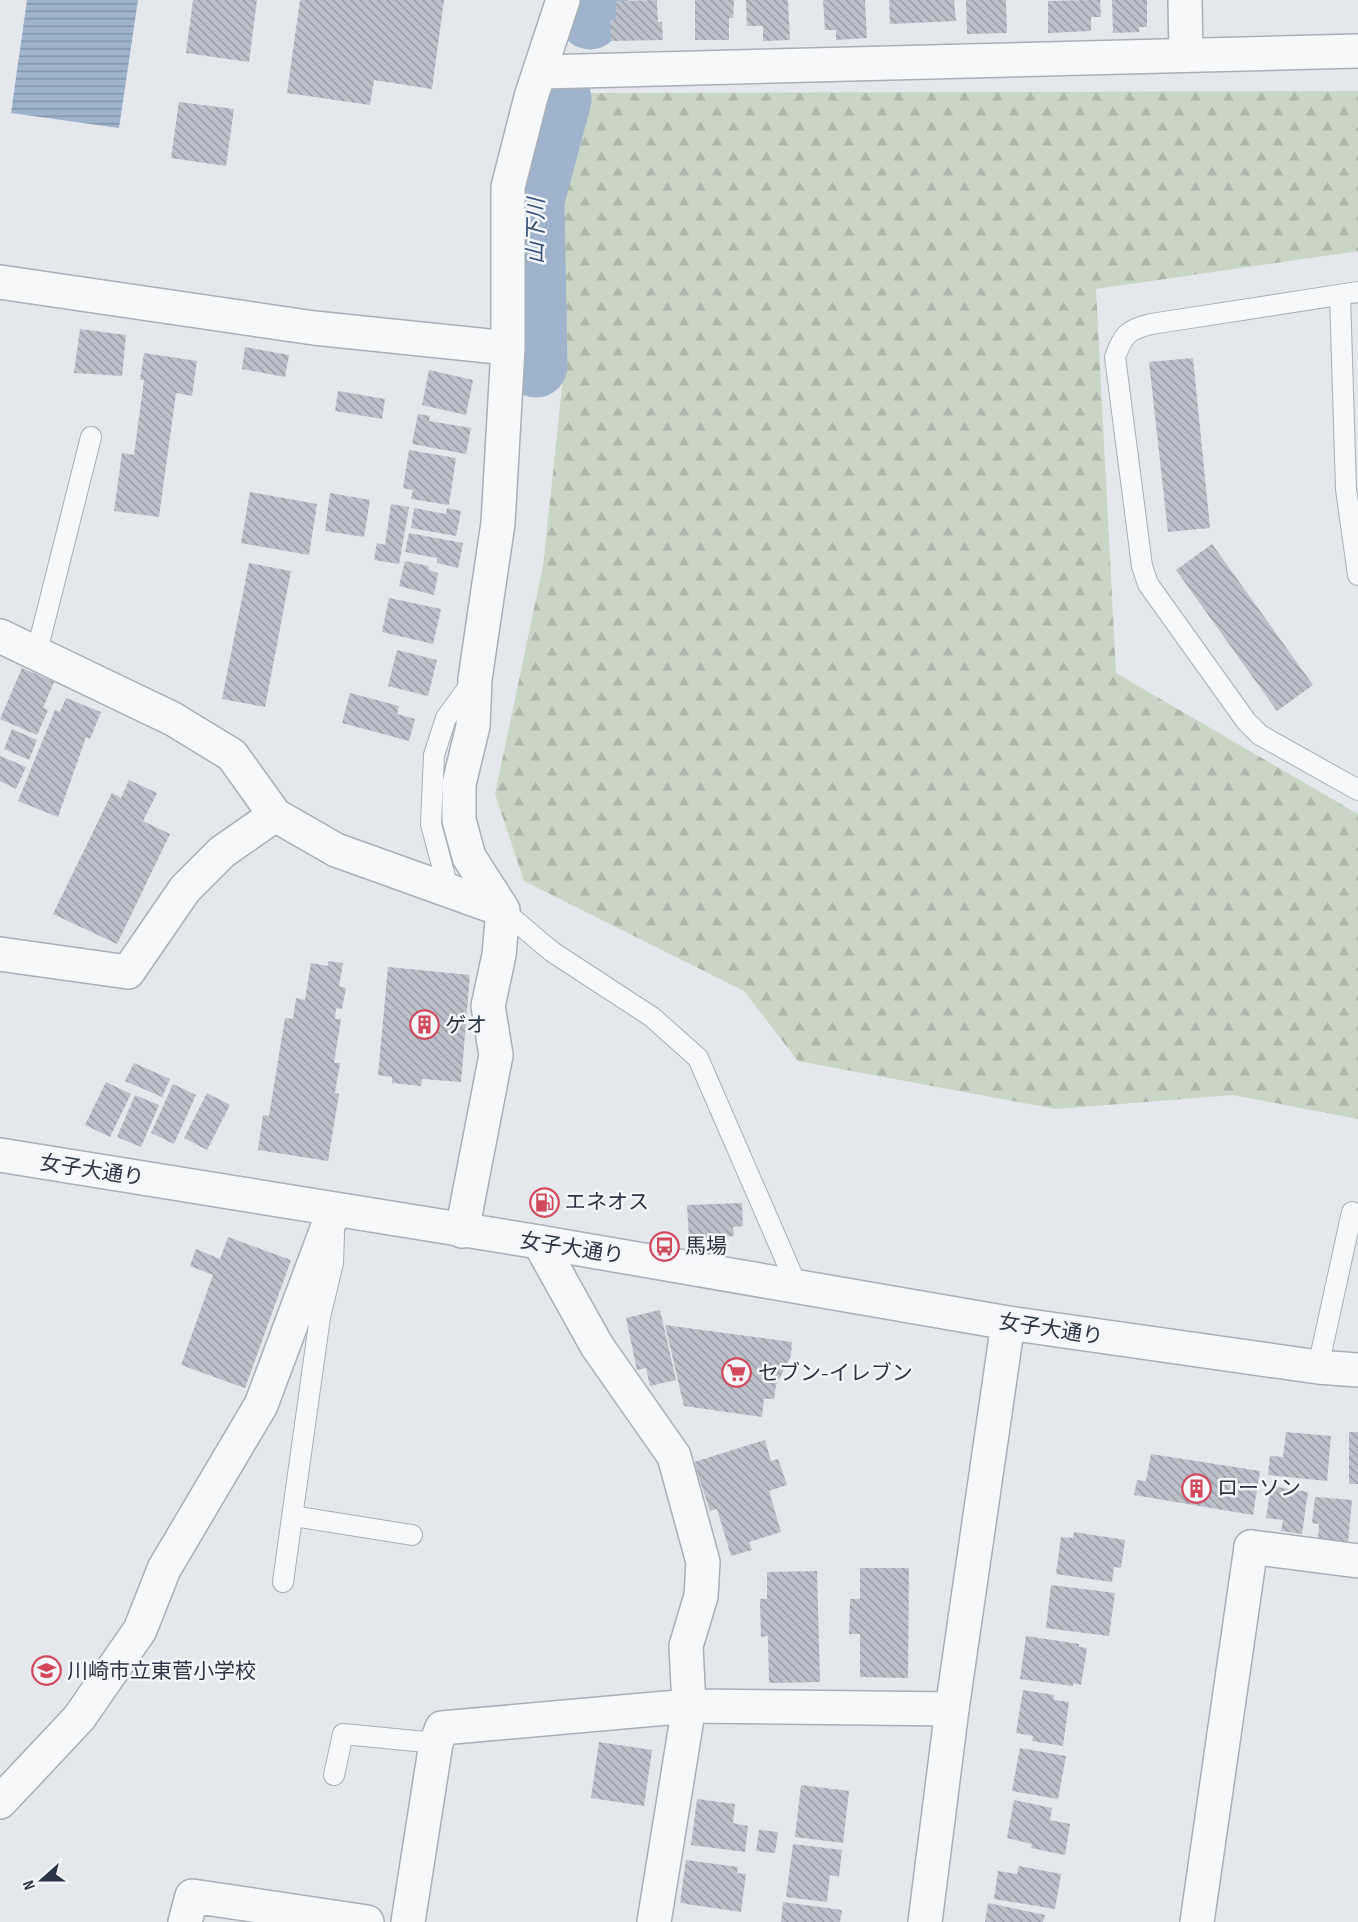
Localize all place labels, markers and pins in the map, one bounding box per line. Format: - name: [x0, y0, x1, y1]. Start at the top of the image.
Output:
- building icon: ゲオ: [408, 1009, 440, 1041]
- place label: ゲオ: [445, 1013, 487, 1038]
- fuel station icon: エネオス: [528, 1186, 560, 1218]
- place label: エネオス: [565, 1190, 649, 1215]
- bus stop icon: 馬場: [648, 1230, 680, 1262]
- place label: 馬場: [685, 1234, 727, 1259]
- supermarket icon: セブン-イレブン: [721, 1357, 753, 1389]
- place label: セブン-イレブン: [758, 1361, 913, 1386]
- building icon: ローソン: [1180, 1472, 1212, 1504]
- place label: ローソン: [1217, 1476, 1301, 1501]
- school or university icon: 川崎市立東菅小学校: [30, 1655, 62, 1687]
- place label: 川崎市立東菅小学校: [67, 1659, 256, 1684]

